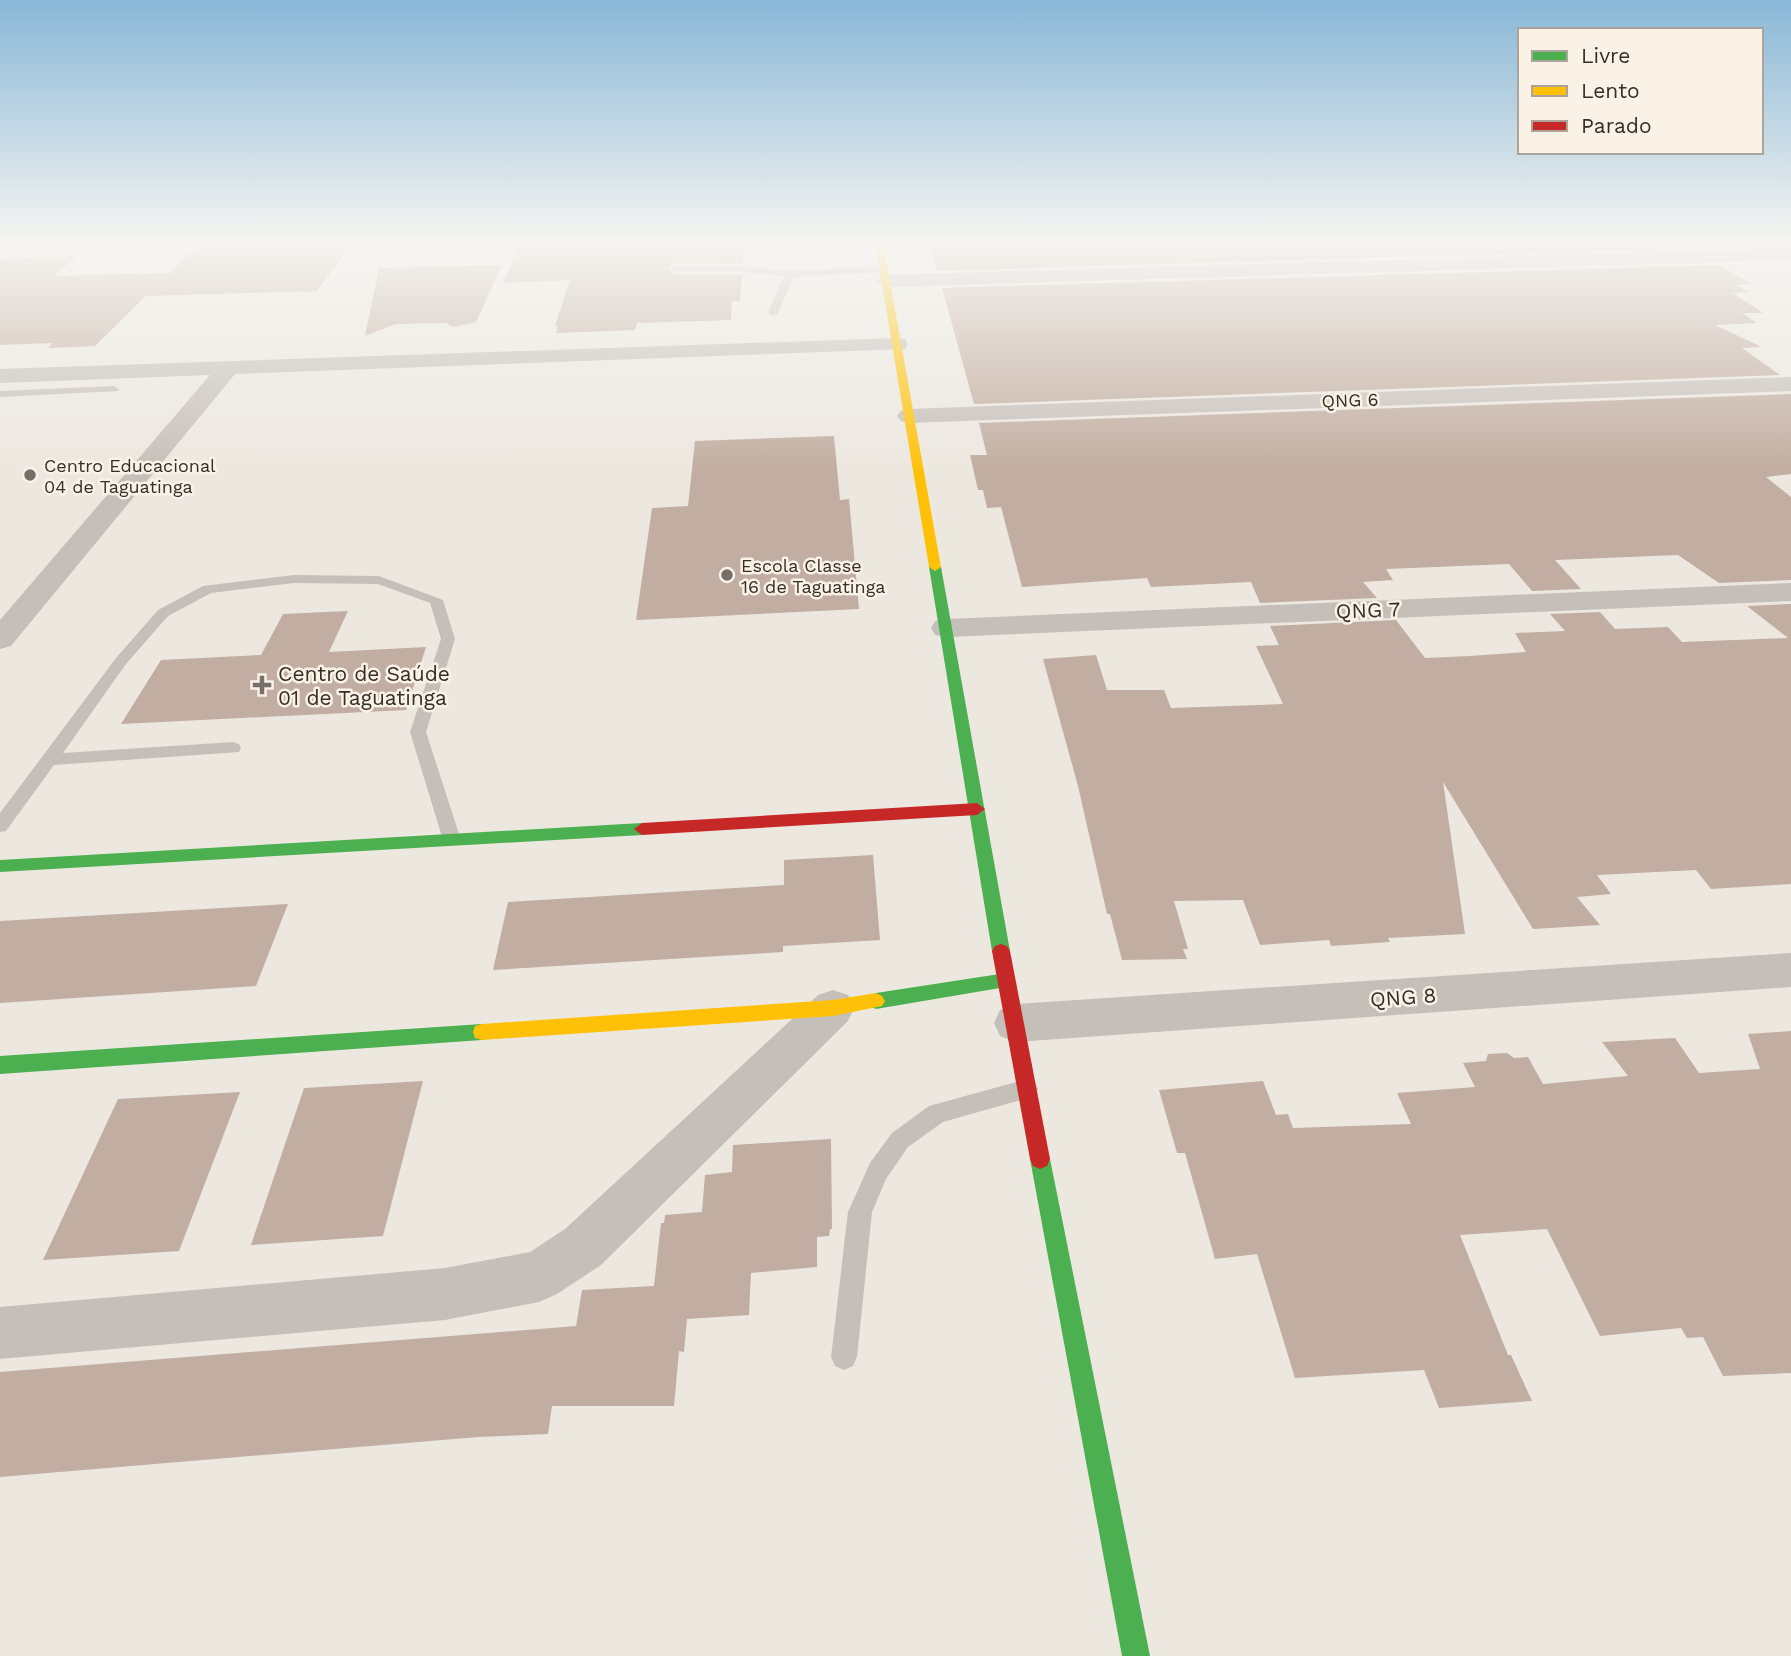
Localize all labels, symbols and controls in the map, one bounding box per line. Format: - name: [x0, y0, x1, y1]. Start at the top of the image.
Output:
- legend: [1518, 28, 1763, 154]
- text: Livre: [1581, 43, 1630, 68]
- text: Lento: [1581, 78, 1640, 103]
- text: Parado: [1581, 113, 1652, 138]
- street label: QNG 6: [1321, 389, 1379, 411]
- place label: Centro Educacional 04 de Taguatinga: [44, 455, 216, 497]
- marker: Centro Educacional 04 de Taguatinga: [22, 467, 38, 483]
- place label: Escola Classe 16 de Taguatinga: [741, 555, 885, 597]
- marker: Escola Classe 16 de Taguatinga: [719, 567, 735, 583]
- street label: QNG 7: [1335, 596, 1401, 624]
- place label: Centro de Saúde 01 de Taguatinga: [278, 661, 450, 710]
- marker: Centro de Saúde 01 de Taguatinga: [252, 675, 272, 695]
- street label: QNG 8: [1369, 982, 1437, 1012]

